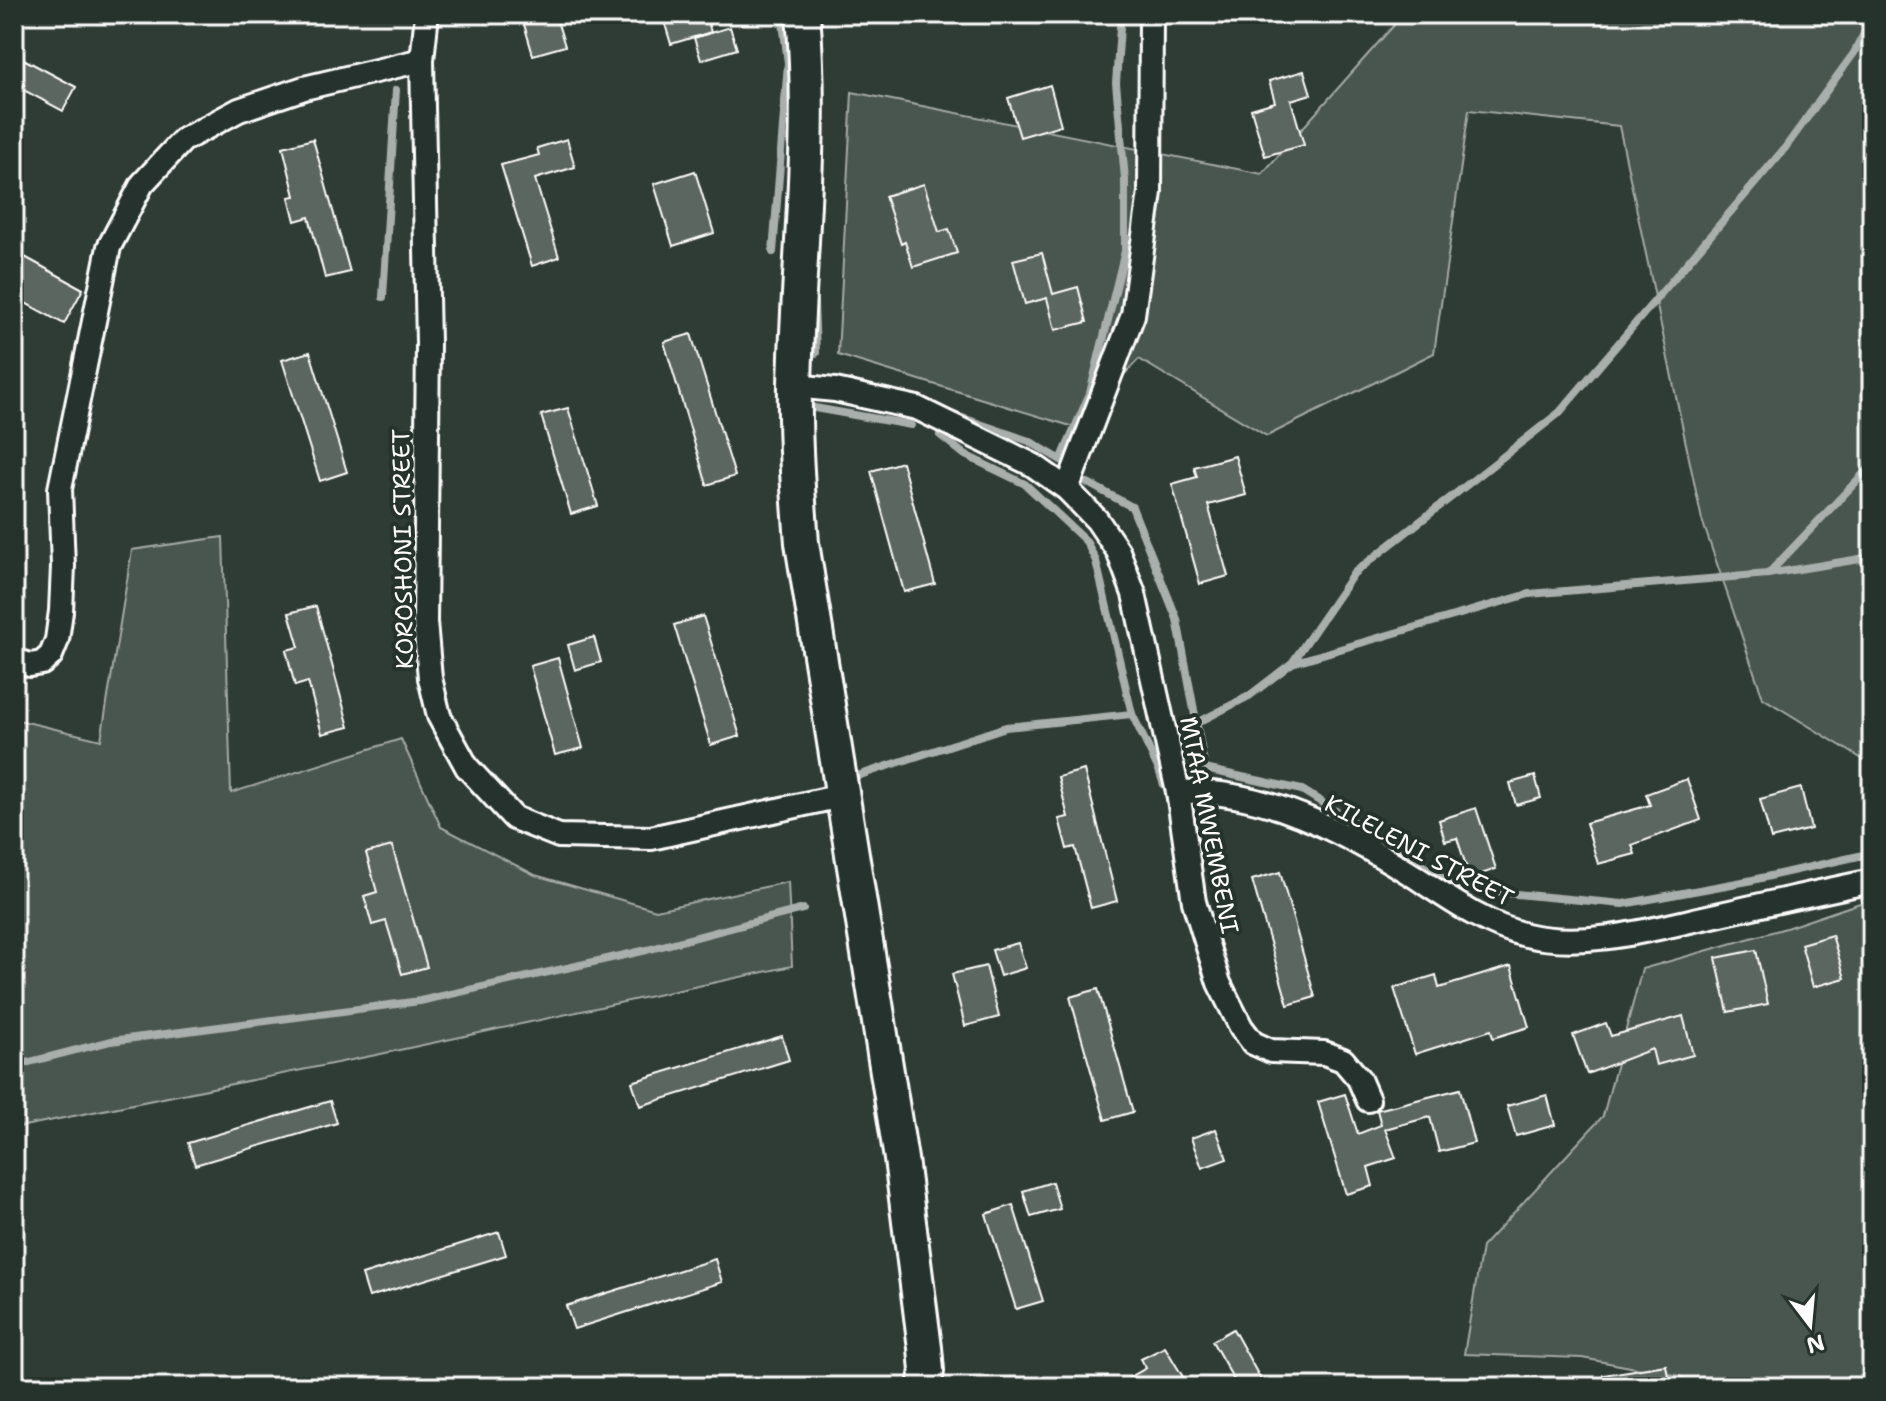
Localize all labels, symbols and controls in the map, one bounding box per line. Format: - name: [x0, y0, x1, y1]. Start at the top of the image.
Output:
- street label: KOROSHONI STREET: [385, 428, 421, 670]
- street label: MTAA MWEMBENI: [1172, 714, 1246, 936]
- street label: KILELENI STREET: [1319, 788, 1519, 914]
- north arrow: [1770, 1285, 1850, 1365]
- text: N: [1803, 1327, 1828, 1360]

